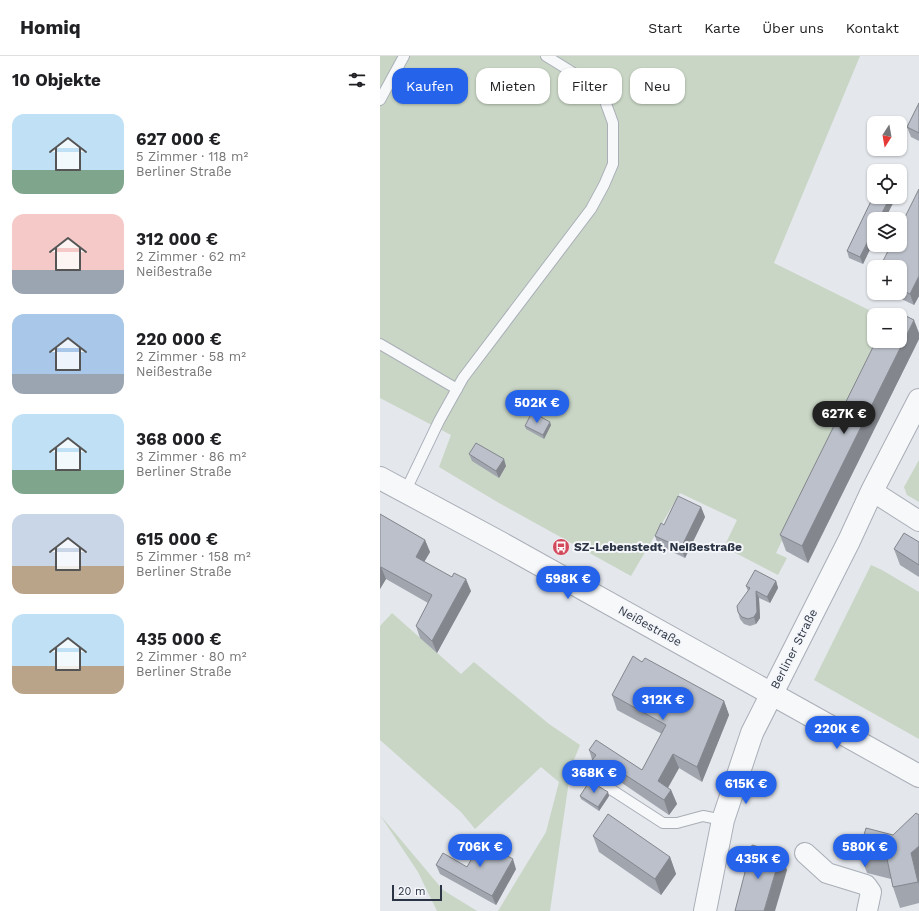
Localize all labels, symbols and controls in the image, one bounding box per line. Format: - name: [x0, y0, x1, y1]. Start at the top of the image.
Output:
- text: Homiq: [20, 16, 81, 39]
- text: Start: [648, 20, 682, 36]
- text: Karte: [704, 20, 740, 36]
- text: Über uns: [762, 20, 824, 36]
- text: Kontakt: [846, 20, 899, 36]
- chip: Kaufen: [392, 68, 468, 104]
- chip: Mieten: [476, 68, 550, 104]
- chip: Filter: [558, 68, 622, 104]
- chip: Neu: [630, 68, 685, 104]
- icon: filters: [346, 69, 368, 91]
- text: 10 Objekte: [12, 70, 101, 90]
- north arrow: [867, 116, 907, 156]
- map controls: [867, 116, 907, 348]
- text: 627 000 €: [136, 129, 221, 149]
- icon: home: [44, 130, 92, 178]
- text: 5 Zimmer · 118 m²: [136, 149, 248, 164]
- text: Berliner Straße: [136, 164, 232, 179]
- button: locate: [867, 164, 907, 204]
- button: layers: [867, 212, 907, 252]
- text: 312 000 €: [136, 229, 218, 249]
- icon: home: [44, 230, 92, 278]
- text: 2 Zimmer · 62 m²: [136, 249, 246, 264]
- button: +: [867, 260, 907, 300]
- text: Neißestraße: [136, 264, 212, 279]
- button: −: [867, 308, 907, 348]
- text: 220 000 €: [136, 329, 222, 349]
- icon: home: [44, 330, 92, 378]
- text: 2 Zimmer · 58 m²: [136, 349, 246, 364]
- text: Neißestraße: [136, 364, 212, 379]
- pin: 502K €: [504, 390, 570, 424]
- text: 502K €: [514, 395, 560, 410]
- pin: 627K €: [811, 401, 877, 435]
- text: 627K €: [821, 406, 867, 421]
- text: 368 000 €: [136, 429, 222, 449]
- icon: home: [44, 430, 92, 478]
- text: 3 Zimmer · 86 m²: [136, 449, 246, 464]
- text: Berliner Straße: [136, 464, 232, 479]
- text: 615 000 €: [136, 529, 218, 549]
- icon: home: [44, 530, 92, 578]
- bus stop icon: SZ-Lebenstedt, Neißestraße: [551, 537, 571, 557]
- place label: SZ-Lebenstedt, Neißestraße: [574, 540, 742, 554]
- text: 5 Zimmer · 158 m²: [136, 549, 251, 564]
- text: Berliner Straße: [136, 564, 232, 579]
- pin: 598K €: [535, 566, 601, 600]
- text: 598K €: [545, 571, 591, 586]
- street label: Neißestraße: [616, 603, 684, 649]
- street label: Berliner Straße: [768, 606, 820, 691]
- text: 435 000 €: [136, 629, 221, 649]
- icon: home: [44, 630, 92, 678]
- text: 2 Zimmer · 80 m²: [136, 649, 246, 664]
- text: Berliner Straße: [136, 664, 232, 679]
- pin: 312K €: [630, 687, 696, 721]
- text: 312K €: [642, 692, 684, 707]
- pin: 220K €: [804, 716, 870, 750]
- text: 220K €: [814, 721, 860, 736]
- pin: 368K €: [561, 760, 627, 794]
- text: 368K €: [571, 765, 617, 780]
- pin: 615K €: [713, 771, 779, 805]
- text: 615K €: [725, 776, 767, 791]
- pin: 706K €: [447, 834, 513, 868]
- pin: 580K €: [832, 834, 898, 868]
- text: 706K €: [457, 839, 503, 854]
- text: 580K €: [842, 839, 888, 854]
- pin: 435K €: [725, 846, 791, 880]
- text: 435K €: [735, 851, 781, 866]
- scale bar: [392, 883, 442, 902]
- text: 20 m: [398, 885, 426, 898]

